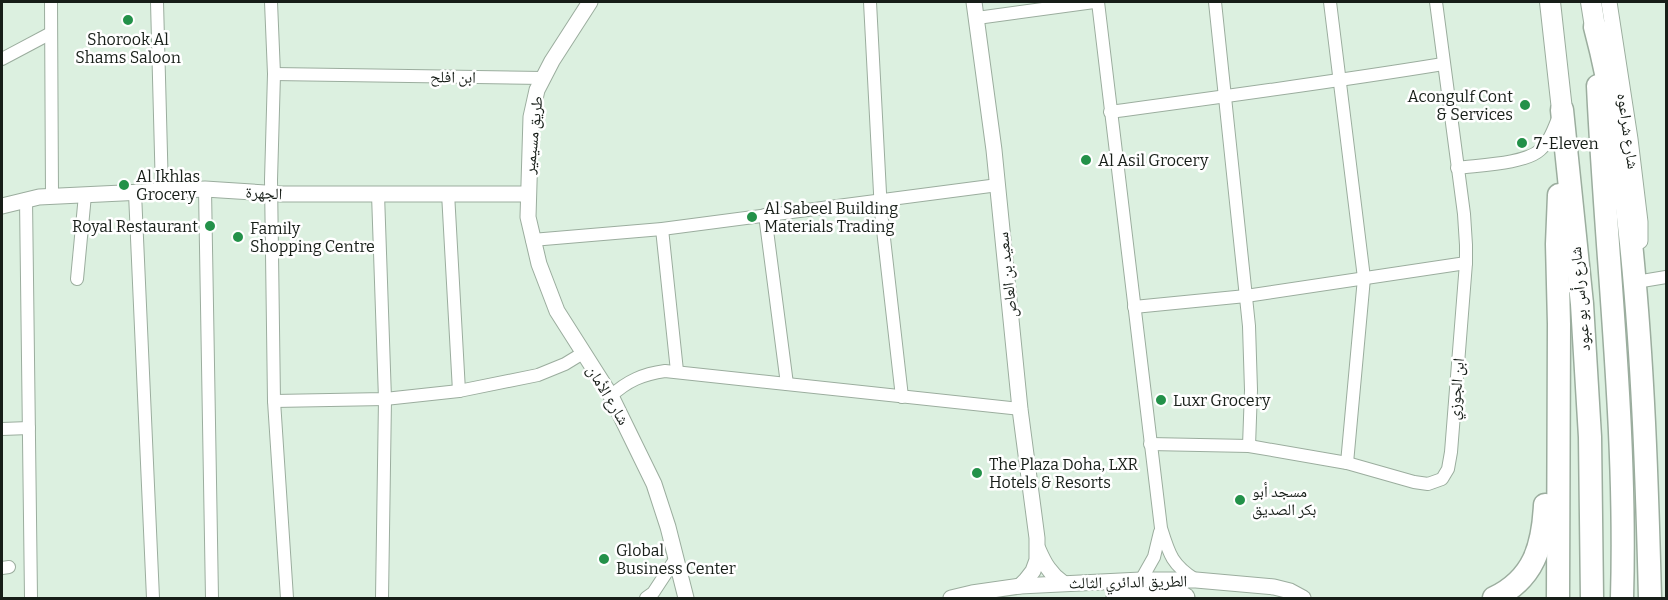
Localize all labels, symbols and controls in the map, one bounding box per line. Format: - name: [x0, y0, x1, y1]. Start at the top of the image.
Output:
- marker: Shorook Al Shams Saloon: [121, 13, 135, 27]
- place label: Shorook Al Shams Saloon: [75, 30, 181, 67]
- street label: ابن افلح: [430, 67, 476, 88]
- place label: Acongulf Cont & Services: [1407, 87, 1513, 124]
- street label: شارع شراعوه: [1612, 92, 1643, 170]
- street label: طريق مسيمير: [519, 95, 548, 176]
- marker: Acongulf Cont & Services: [1518, 98, 1532, 112]
- place label: 7-Eleven: [1534, 134, 1599, 153]
- marker: 7-Eleven: [1515, 136, 1529, 150]
- place label: Al Asil Grocery: [1098, 151, 1209, 170]
- marker: Al Asil Grocery: [1079, 153, 1093, 167]
- place label: Al Ikhlas Grocery: [136, 167, 200, 204]
- marker: Al Ikhlas Grocery: [117, 178, 131, 192]
- street label: الجهرة: [245, 183, 283, 203]
- place label: Al Sabeel Building Materials Trading: [764, 199, 898, 236]
- marker: Al Sabeel Building Materials Trading: [745, 210, 759, 224]
- place label: Royal Restaurant: [72, 217, 198, 236]
- marker: Royal Restaurant: [203, 219, 217, 233]
- place label: Family Shopping Centre: [250, 219, 375, 256]
- marker: Family Shopping Centre: [231, 230, 245, 244]
- street label: سعيد بن العاص: [993, 231, 1022, 319]
- street label: شارع رأس بو عبود: [1566, 246, 1595, 352]
- street label: ابن الجوزي: [1444, 357, 1471, 421]
- street label: شارع الأمان: [582, 362, 633, 429]
- place label: Luxr Grocery: [1173, 391, 1271, 410]
- marker: Luxr Grocery: [1154, 393, 1168, 407]
- place label: The Plaza Doha, LXR Hotels & Resorts: [989, 455, 1139, 492]
- marker: The Plaza Doha, LXR Hotels & Resorts: [970, 466, 984, 480]
- place label: مسجد أبو بكر الصديق: [1252, 482, 1316, 520]
- marker: مسجد أبو بكر الصديق: [1233, 493, 1247, 507]
- place label: Global Business Center: [616, 541, 736, 578]
- marker: Global Business Center: [597, 552, 611, 566]
- street label: الطريق الدائري الثالث: [1068, 571, 1188, 596]

